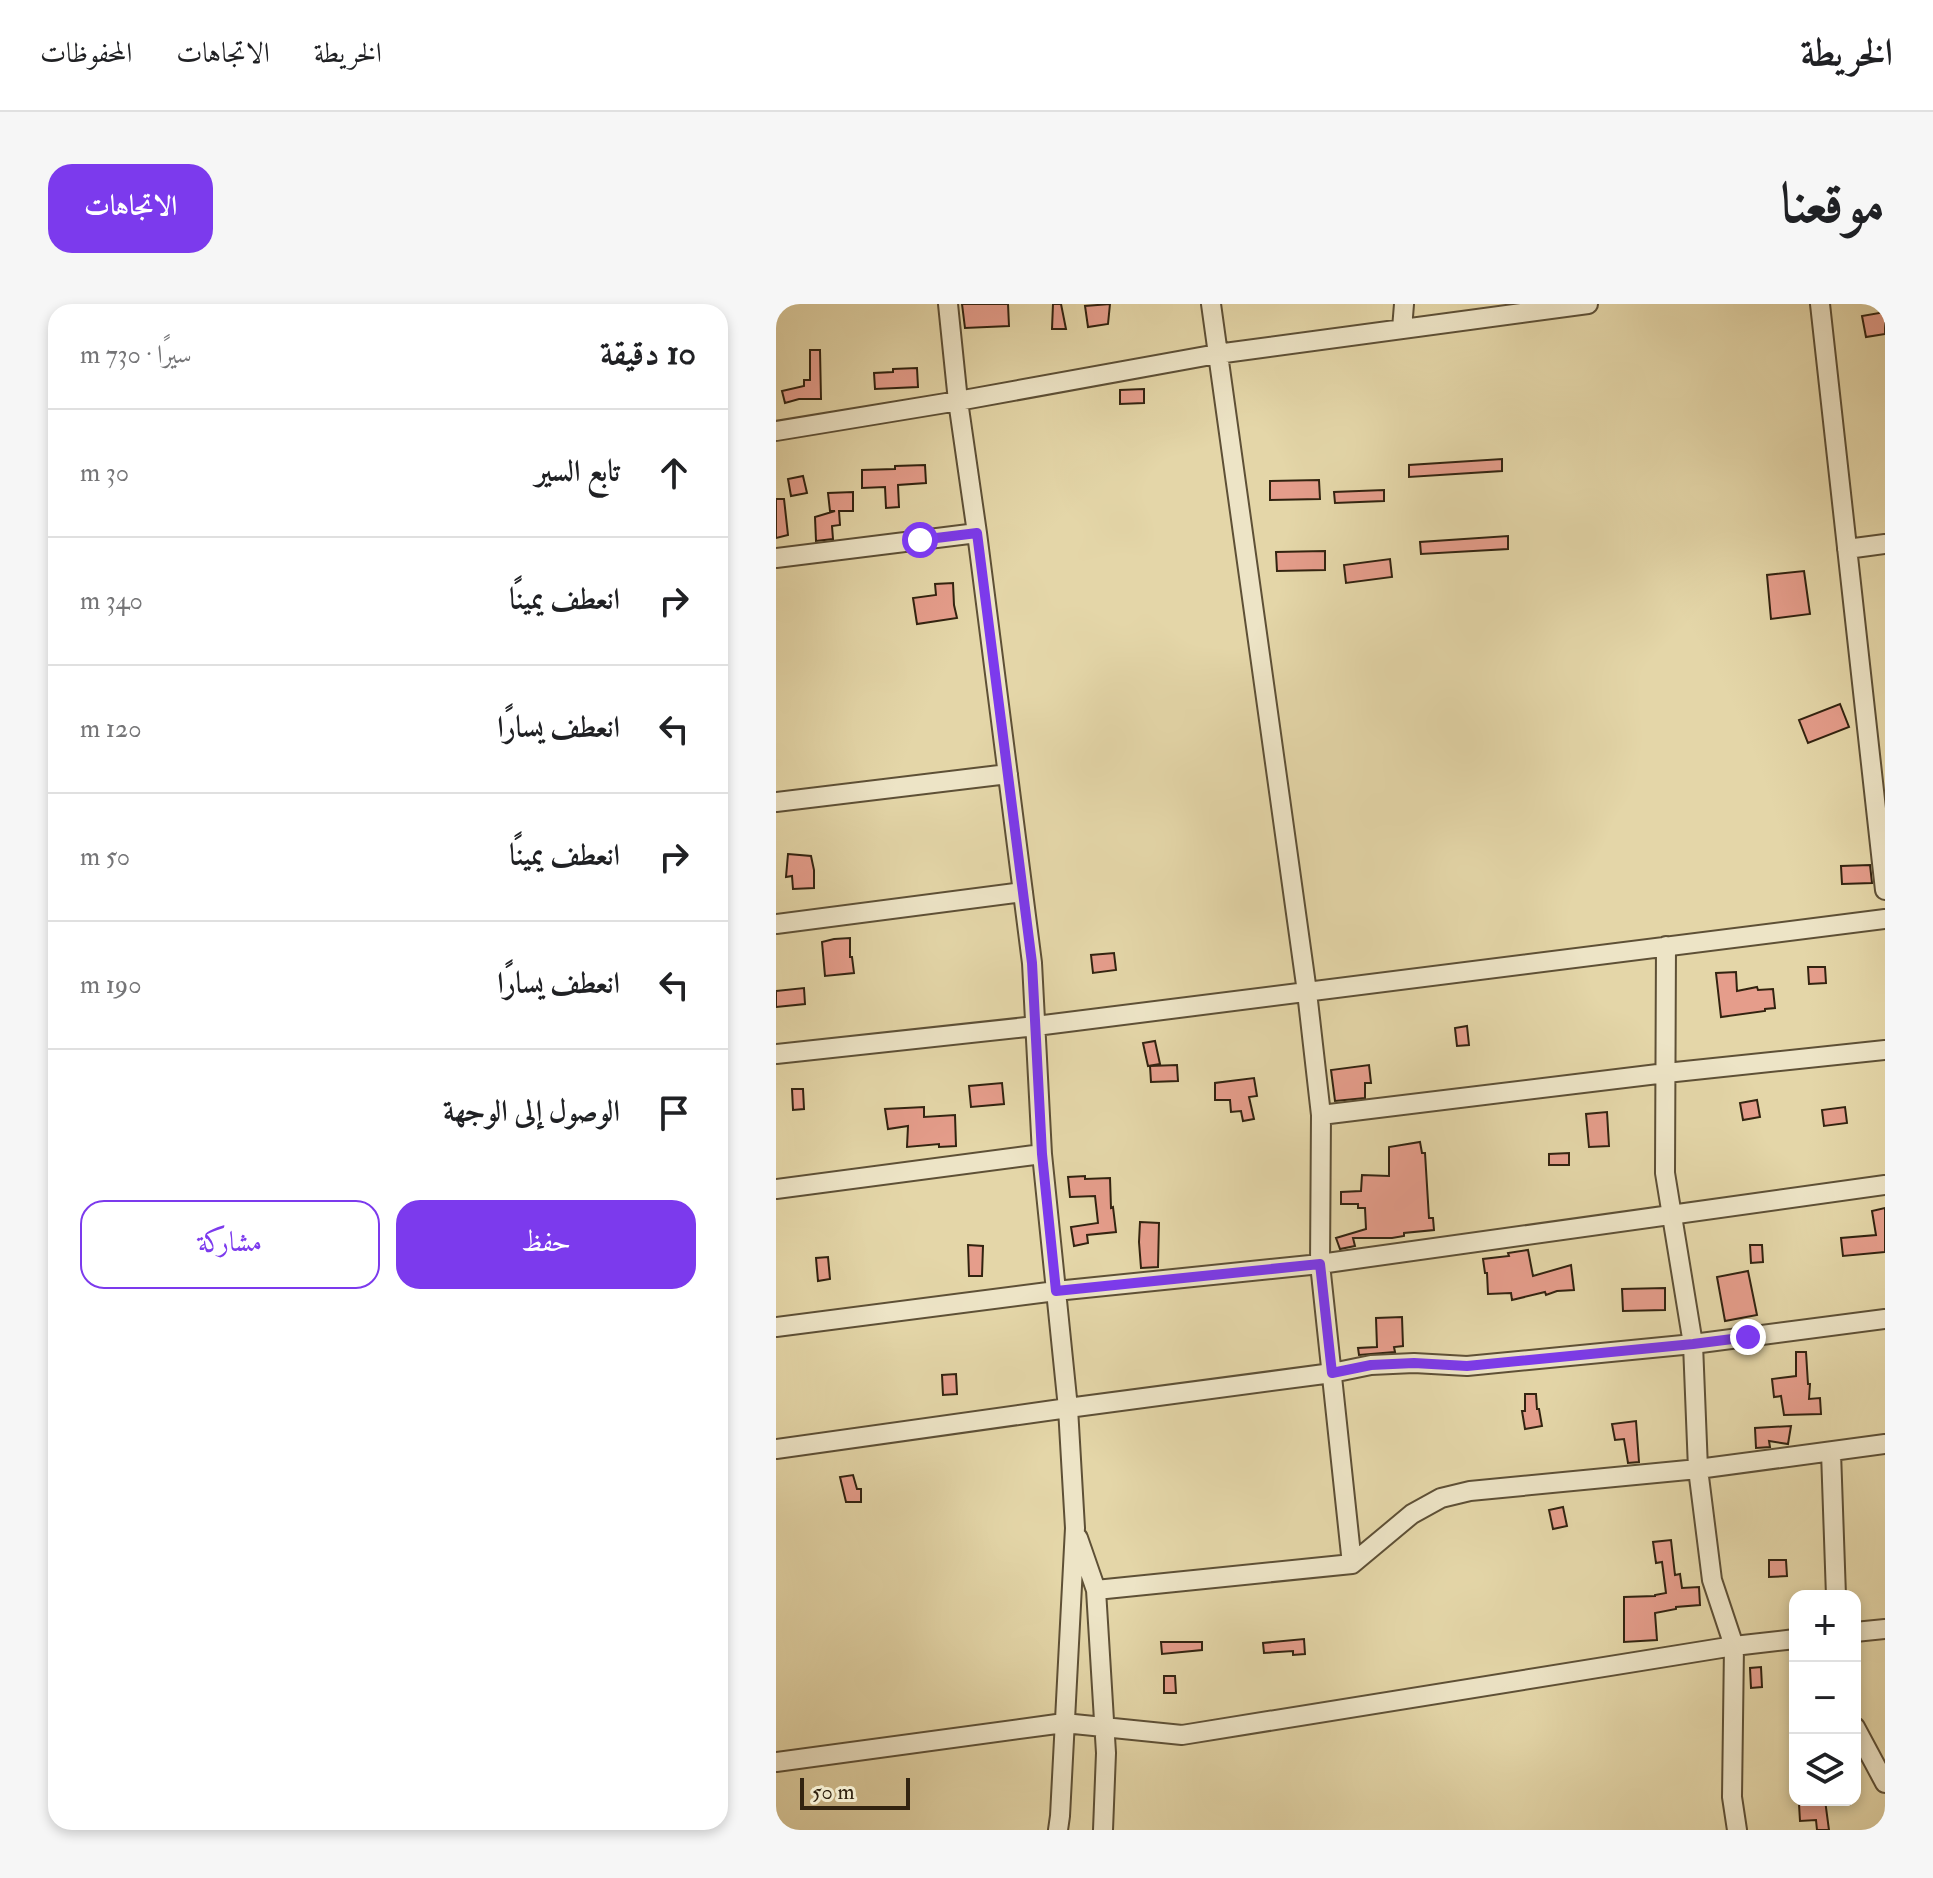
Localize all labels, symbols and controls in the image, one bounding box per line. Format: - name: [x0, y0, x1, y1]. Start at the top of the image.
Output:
- text: الخريطة: [1801, 29, 1893, 77]
- text: المحفوظات: [40, 36, 132, 71]
- text: الاتجاهات: [176, 36, 270, 71]
- text: الخريطة: [314, 36, 382, 71]
- button: الاتجاهات: [48, 164, 213, 253]
- text: موقعنا: [1780, 169, 1885, 240]
- text: 10 دقيقة: [600, 332, 696, 375]
- text: سيرًا · 730 m: [80, 339, 192, 371]
- icon: ahead: [652, 451, 696, 495]
- text: تابع السير: [535, 453, 620, 490]
- text: 30 m: [80, 457, 129, 489]
- route start: [902, 522, 938, 558]
- icon: right: [652, 579, 696, 623]
- text: انعطف يمينًا: [509, 581, 620, 618]
- text: 340 m: [80, 585, 143, 617]
- icon: left: [652, 707, 696, 751]
- text: انعطف يسارًا: [497, 709, 620, 746]
- text: 120 m: [80, 713, 141, 745]
- icon: right: [652, 835, 696, 879]
- text: انعطف يمينًا: [509, 837, 620, 874]
- text: 50 m: [80, 841, 130, 873]
- icon: left: [652, 963, 696, 1007]
- text: انعطف يسارًا: [497, 965, 620, 1002]
- text: 190 m: [80, 969, 142, 1001]
- icon: arrive: [652, 1091, 696, 1135]
- text: الوصول إلى الوجهة: [443, 1093, 620, 1130]
- button: مشاركة: [80, 1200, 380, 1289]
- button: حفظ: [396, 1200, 696, 1289]
- route end: [1730, 1319, 1766, 1355]
- map controls: [1789, 1590, 1861, 1806]
- button: +: [1789, 1590, 1861, 1662]
- button: −: [1789, 1662, 1861, 1734]
- button: layers: [1789, 1734, 1861, 1806]
- scale bar: [800, 1774, 910, 1810]
- text: 50 m: [812, 1778, 854, 1806]

